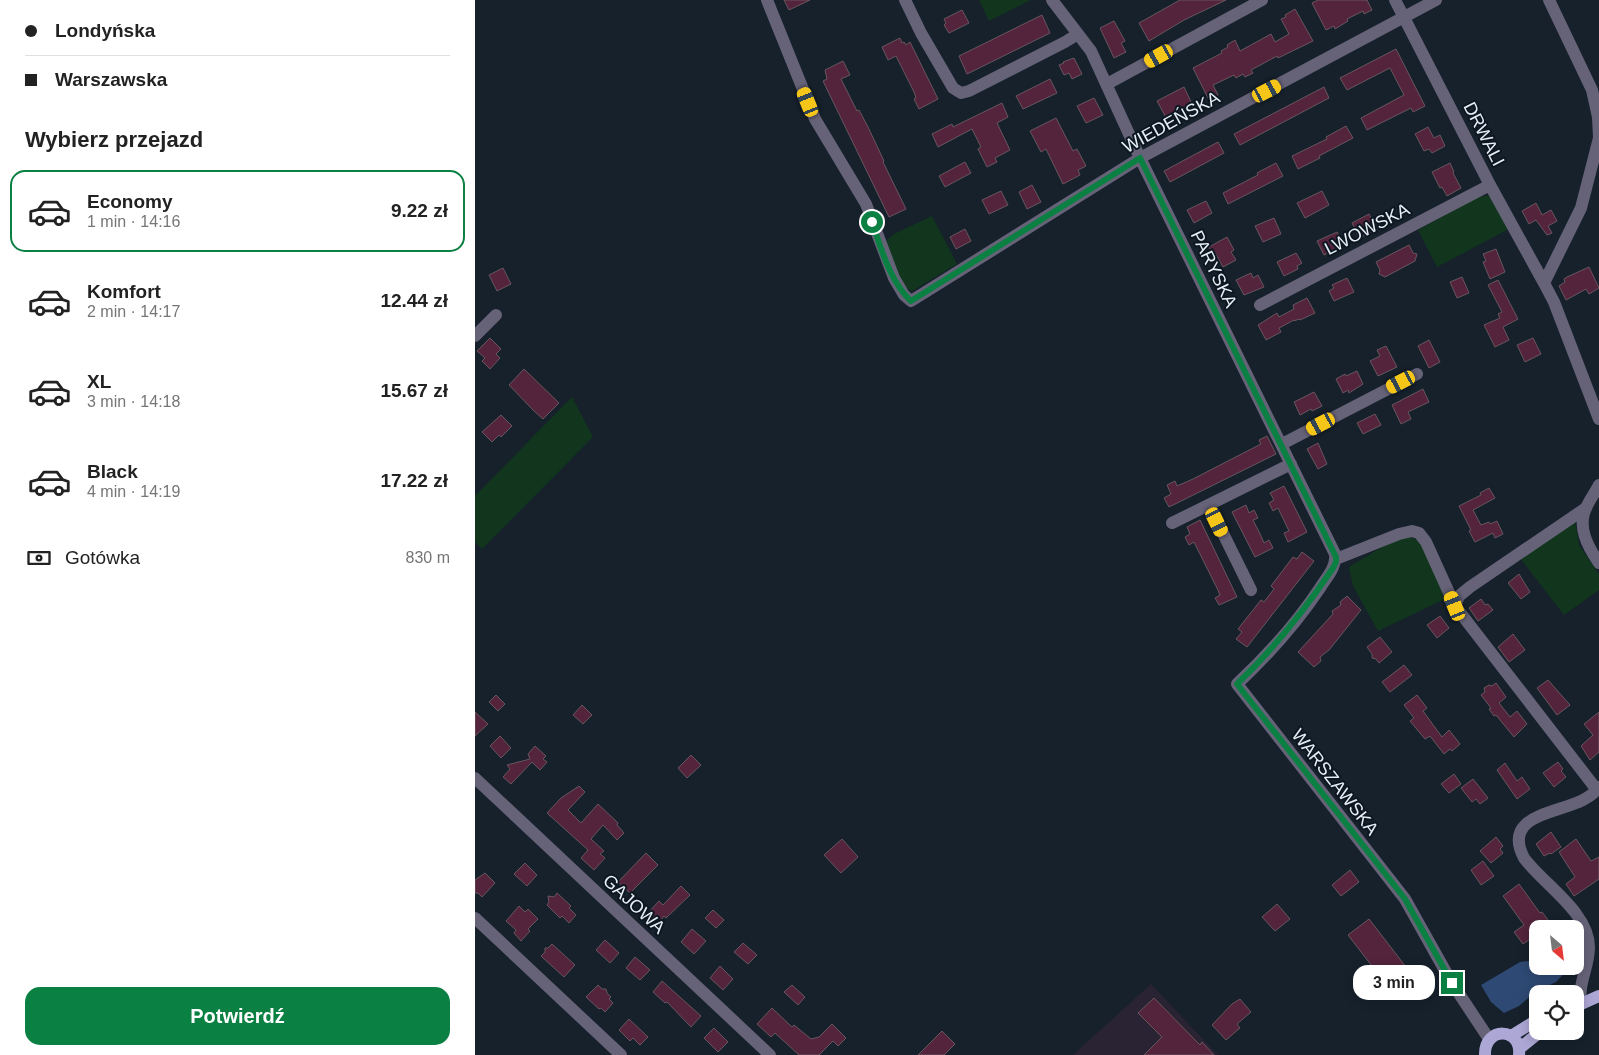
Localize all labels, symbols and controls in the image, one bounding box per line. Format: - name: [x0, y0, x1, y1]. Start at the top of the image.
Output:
- text: Londyńska: [55, 20, 155, 41]
- car: [1142, 42, 1175, 70]
- text: Warszawska: [55, 69, 167, 90]
- car: [1250, 77, 1283, 105]
- car: [795, 85, 820, 119]
- street label: WIEDEŃSKA: [1119, 87, 1223, 157]
- street label: DRWALI: [1459, 99, 1509, 169]
- text: Wybierz przejazd: [25, 127, 203, 152]
- icon: car: [27, 189, 72, 234]
- text: Economy: [87, 191, 173, 212]
- street label: LWOWSKA: [1321, 199, 1413, 259]
- text: 9.22 zł: [391, 200, 448, 221]
- route start: [861, 211, 883, 233]
- text: 1 min · 14:16: [87, 213, 180, 230]
- street label: PARYSKA: [1187, 227, 1241, 311]
- icon: car: [27, 279, 72, 324]
- text: Komfort: [87, 281, 161, 302]
- text: 12.44 zł: [380, 290, 448, 311]
- text: 2 min · 14:17: [87, 303, 180, 320]
- icon: car: [27, 369, 72, 414]
- car: [1384, 369, 1417, 395]
- text: XL: [87, 371, 111, 392]
- text: 15.67 zł: [380, 380, 448, 401]
- text: 3 min · 14:18: [87, 393, 180, 410]
- car: [1304, 410, 1337, 438]
- icon: car: [27, 459, 72, 504]
- text: Black: [87, 461, 138, 482]
- text: 17.22 zł: [380, 470, 448, 491]
- text: 4 min · 14:19: [87, 483, 180, 500]
- car: [1203, 505, 1230, 539]
- icon: cash: [25, 544, 53, 572]
- text: Gotówka: [65, 547, 140, 568]
- text: 830 m: [406, 549, 450, 566]
- car: [1442, 589, 1467, 623]
- street label: WARSZAWSKA: [1288, 725, 1382, 839]
- street label: GAJOWA: [599, 870, 669, 938]
- north arrow: [1529, 920, 1584, 975]
- map controls: [1529, 920, 1584, 1040]
- callout: 3 min: [1352, 966, 1435, 1000]
- route end: [1441, 972, 1463, 994]
- text: 3 min: [1373, 974, 1415, 991]
- button: locate: [1529, 985, 1584, 1040]
- button: Potwierdź: [25, 987, 450, 1045]

